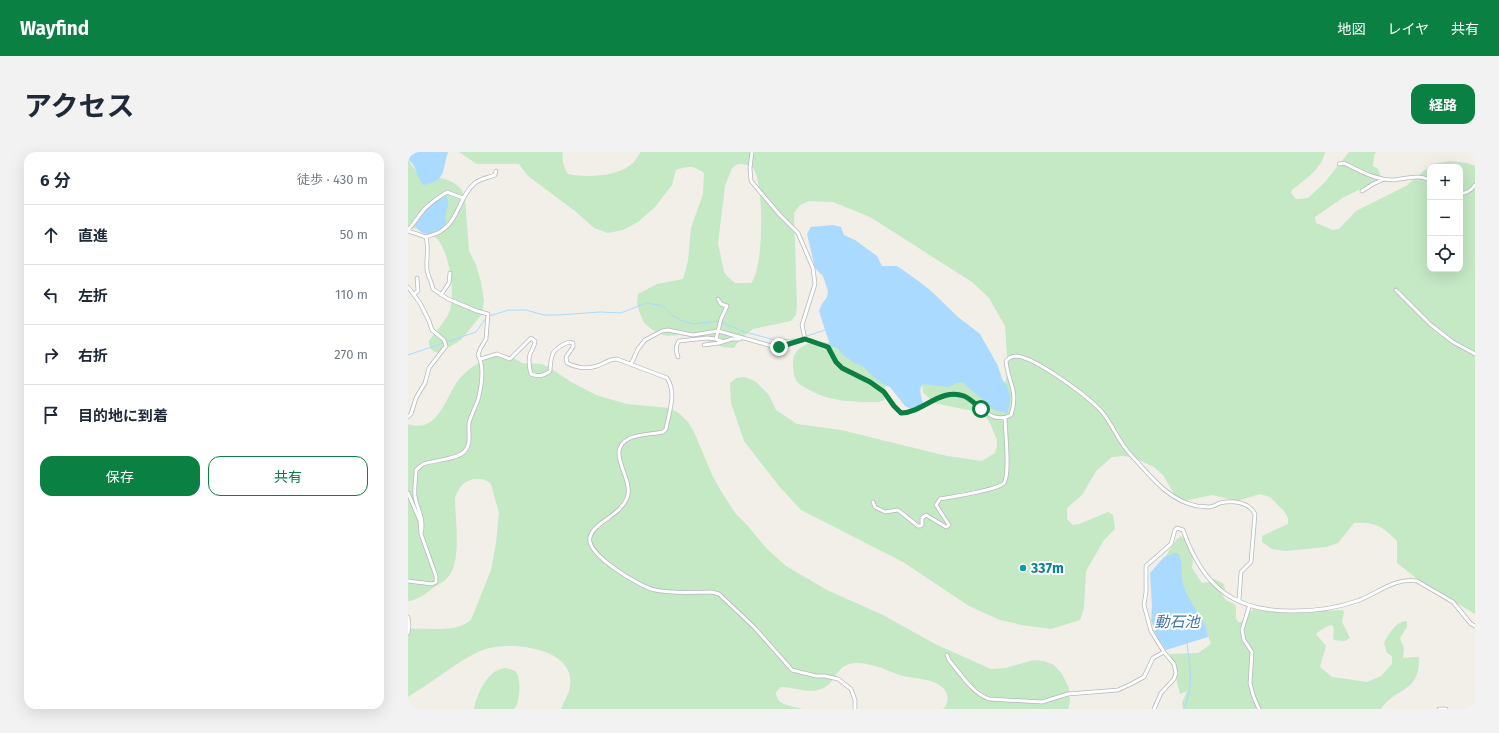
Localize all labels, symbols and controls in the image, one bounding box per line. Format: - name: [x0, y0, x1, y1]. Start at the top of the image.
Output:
- text: Wayfind: [20, 17, 89, 40]
- text: 地図: [1337, 21, 1365, 38]
- text: レイヤ: [1387, 21, 1429, 38]
- text: 共有: [1451, 21, 1479, 38]
- button: 経路: [1411, 84, 1475, 124]
- text: アクセス: [24, 90, 135, 123]
- map controls: [1427, 164, 1463, 272]
- button: +: [1427, 164, 1463, 200]
- text: 6 分: [40, 170, 71, 191]
- text: 徒歩 · 430 m: [297, 172, 368, 187]
- button: −: [1427, 200, 1463, 236]
- icon: ahead: [40, 224, 62, 246]
- text: 直進: [78, 227, 108, 245]
- text: 50 m: [340, 227, 368, 242]
- button: locate: [1427, 236, 1463, 272]
- icon: left: [40, 284, 62, 306]
- text: 左折: [78, 287, 108, 305]
- text: 110 m: [335, 287, 368, 302]
- route end: [770, 338, 788, 356]
- icon: right: [40, 344, 62, 366]
- text: 右折: [78, 347, 108, 365]
- text: 270 m: [334, 347, 368, 362]
- route start: [972, 400, 990, 418]
- icon: arrive: [40, 404, 62, 426]
- text: 目的地に到着: [78, 407, 168, 425]
- button: 保存: [40, 456, 200, 496]
- button: 共有: [208, 456, 368, 496]
- place label: 337m: [1030, 560, 1064, 577]
- marker: 337m: [1018, 563, 1028, 573]
- water label: 動石池: [1154, 613, 1201, 631]

